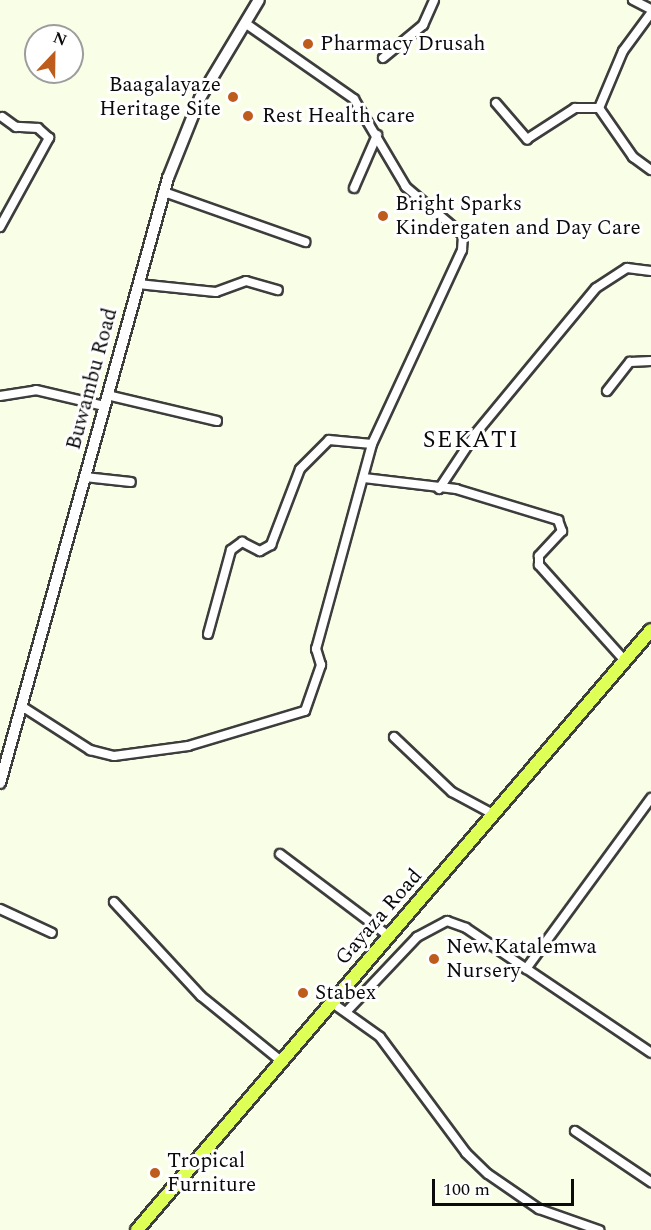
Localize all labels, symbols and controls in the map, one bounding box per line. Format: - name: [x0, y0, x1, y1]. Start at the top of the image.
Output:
- north arrow: [24, 24, 84, 84]
- text: N: [49, 26, 71, 53]
- place label: Pharmacy Drusah: [320, 31, 486, 57]
- marker: Pharmacy Drusah: [301, 37, 315, 51]
- place label: Baagalayaze Heritage Site: [99, 72, 221, 122]
- marker: Baagalayaze Heritage Site: [226, 90, 240, 104]
- place label: Rest Health care: [262, 103, 415, 129]
- marker: Rest Health care: [239, 107, 257, 125]
- place label: Bright Sparks Kindergaten and Day Care: [395, 191, 641, 241]
- marker: Bright Sparks Kindergaten and Day Care: [376, 209, 390, 223]
- street label: Buwambu Road: [61, 305, 123, 453]
- district label: SEKATI: [423, 427, 519, 455]
- street label: Gayaza Road: [330, 864, 428, 970]
- place label: New Katalemwa Nursery: [446, 934, 597, 984]
- marker: New Katalemwa Nursery: [427, 952, 441, 966]
- place label: Stabex: [315, 980, 376, 1006]
- marker: Stabex: [296, 986, 310, 1000]
- place label: Tropical Furniture: [167, 1148, 256, 1198]
- marker: Tropical Furniture: [148, 1166, 162, 1180]
- scale bar: [435, 1167, 578, 1205]
- text: 100 m: [443, 1176, 490, 1203]

